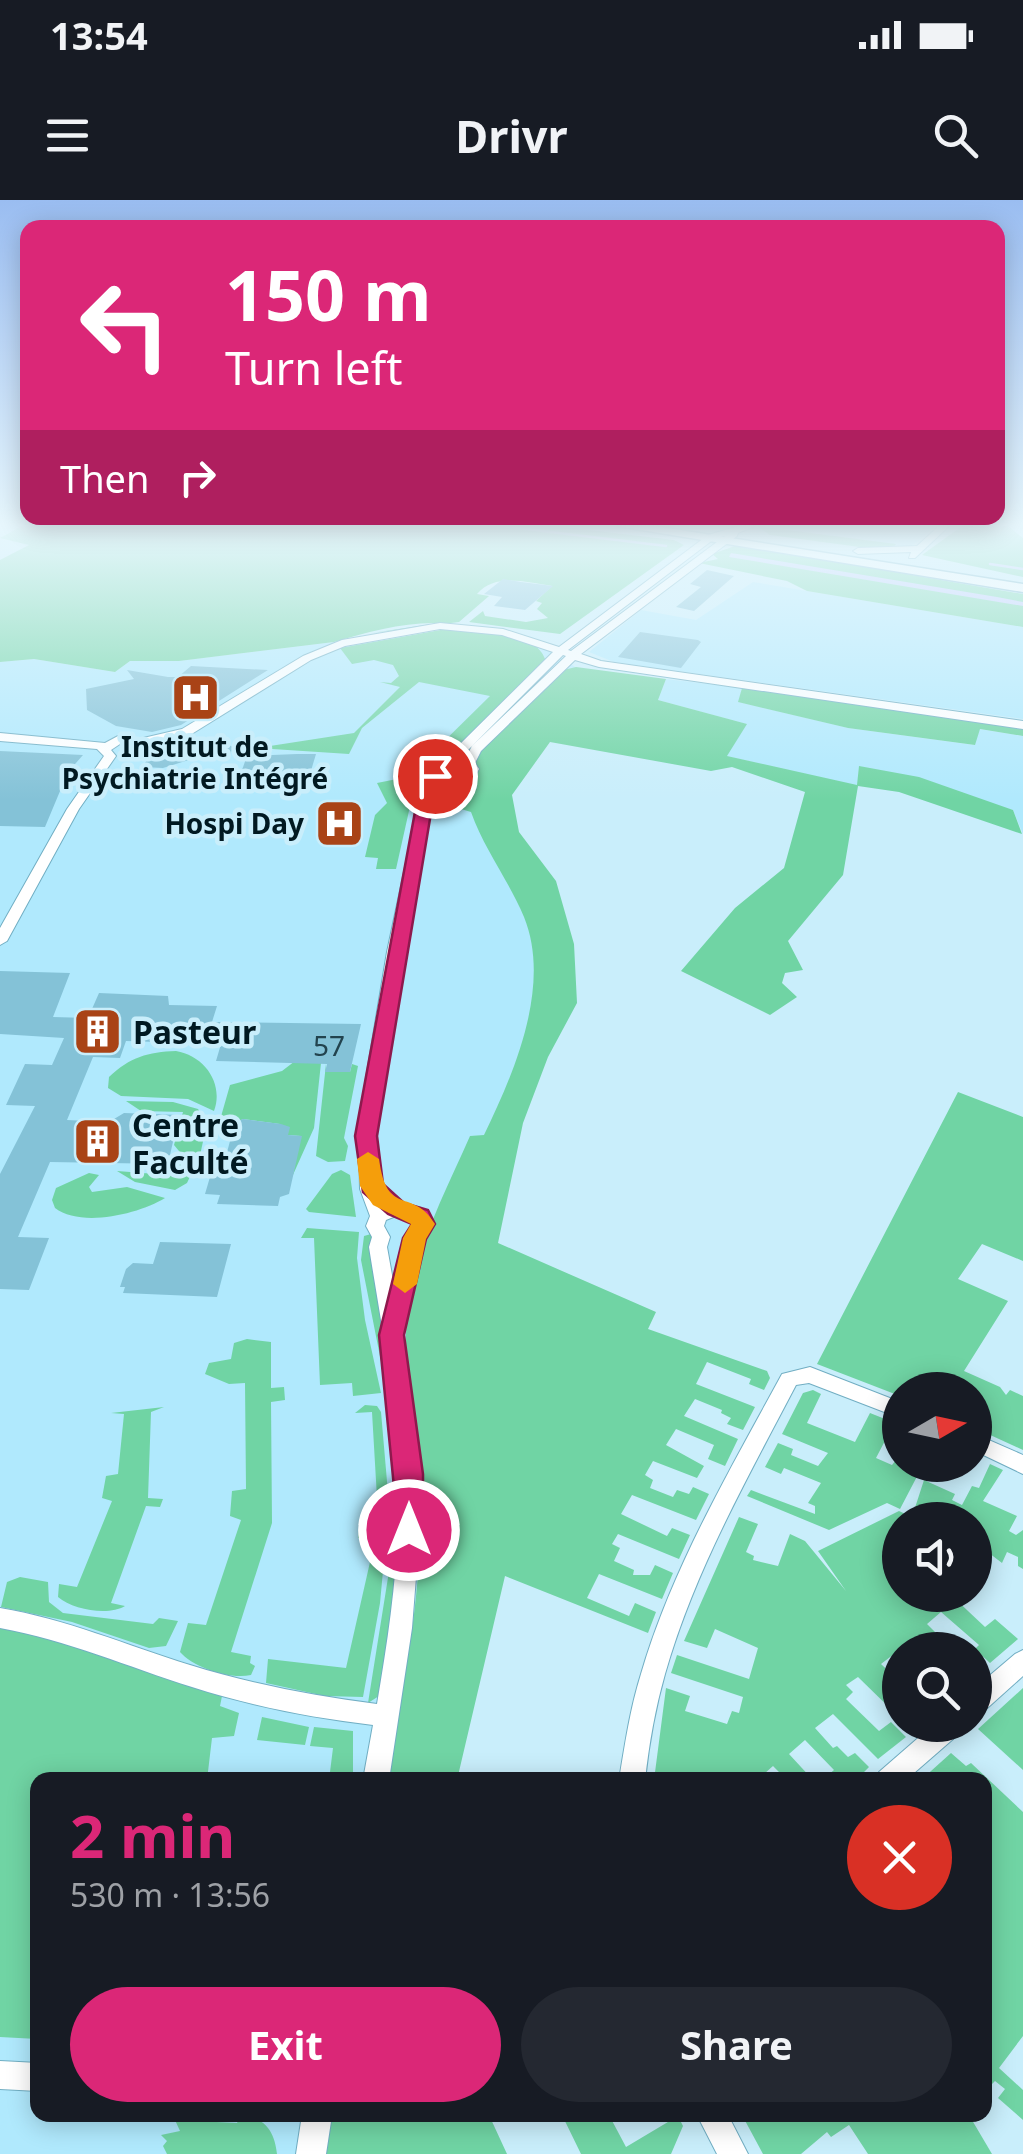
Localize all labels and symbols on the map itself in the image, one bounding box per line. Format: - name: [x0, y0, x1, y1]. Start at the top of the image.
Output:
- hospital icon: Institut de Psychiatrie Intégré: [169, 672, 221, 724]
- place label: Institut de Psychiatrie Intégré: [62, 727, 328, 797]
- pin: [393, 734, 478, 819]
- hospital icon: Hospi Day: [313, 797, 365, 849]
- place label: Hospi Day: [164, 804, 304, 842]
- building icon: Pasteur: [72, 1005, 124, 1057]
- place label: Pasteur: [133, 1010, 256, 1053]
- house number: 57: [313, 1026, 345, 1064]
- place label: Centre Faculté: [132, 1103, 249, 1183]
- building icon: Centre Faculté: [71, 1116, 123, 1168]
- north arrow: [882, 1372, 992, 1482]
- position arrow: [357, 1478, 461, 1582]

